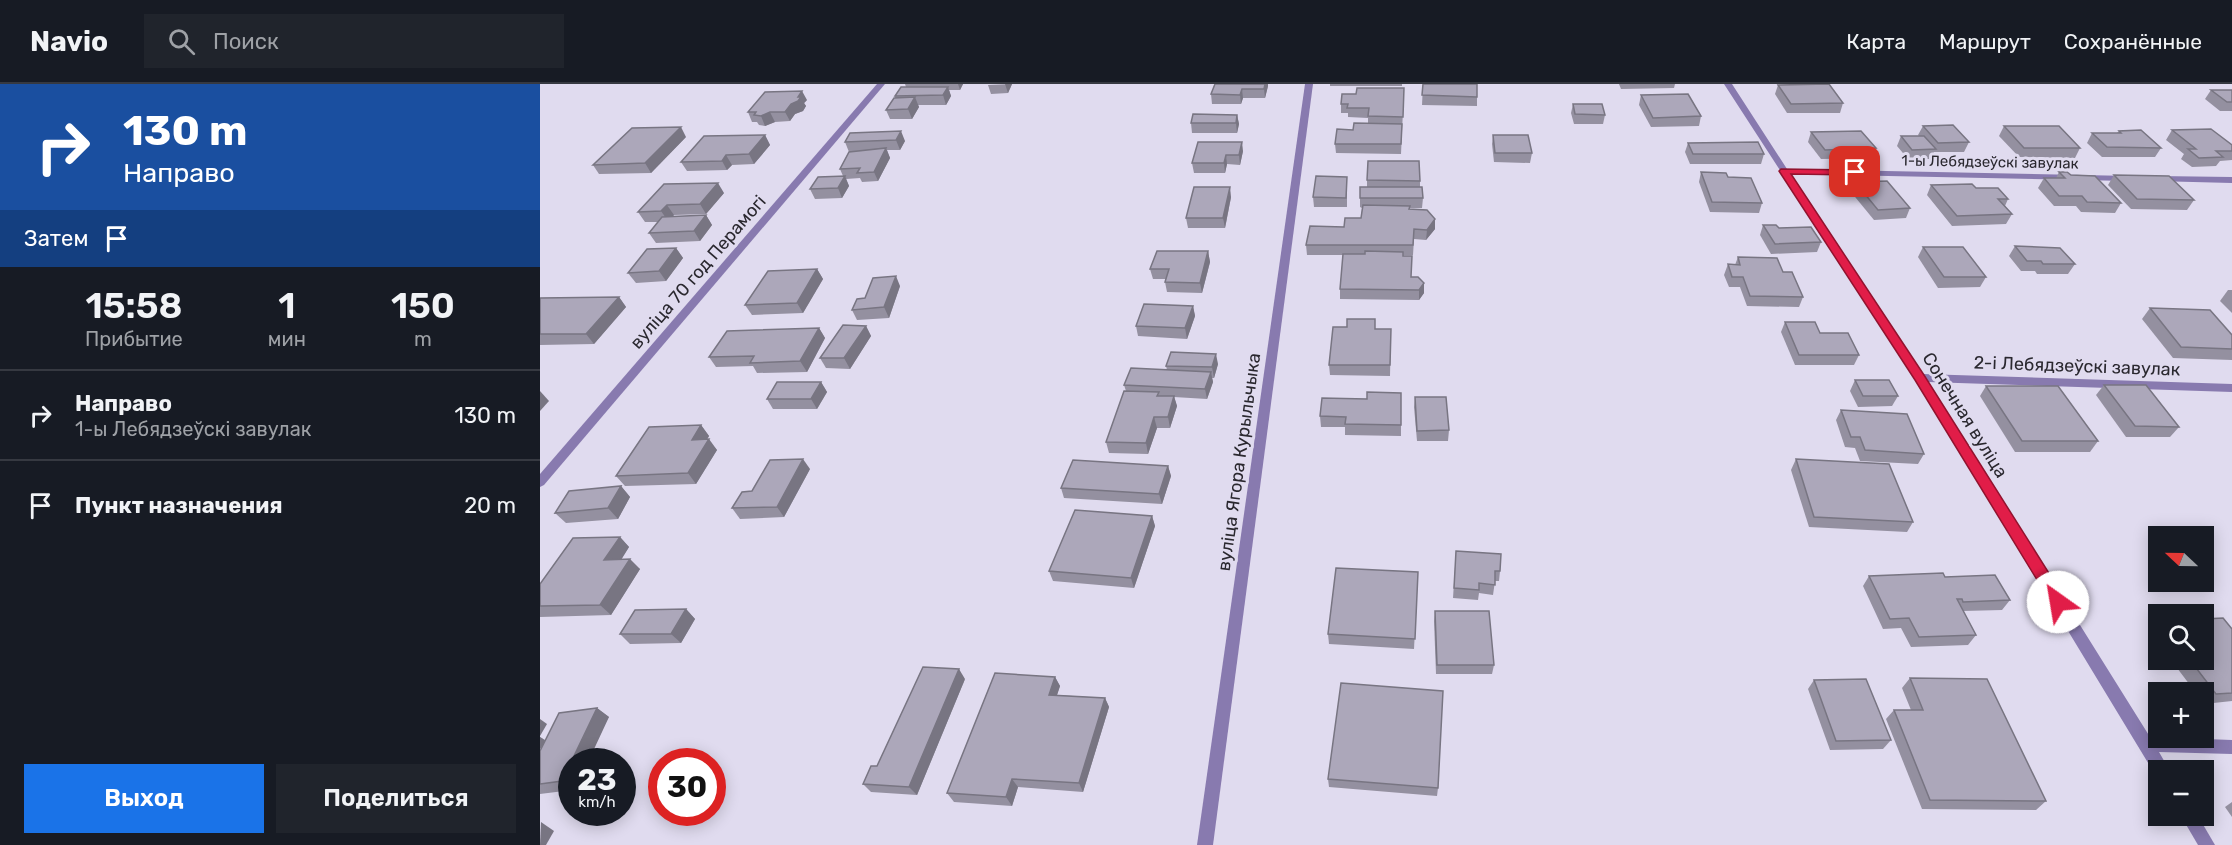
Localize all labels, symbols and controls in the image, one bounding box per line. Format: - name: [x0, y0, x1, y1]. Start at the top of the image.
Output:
- search box: [144, 14, 564, 68]
- text: Navio: [30, 25, 108, 58]
- icon: search: [165, 25, 198, 58]
- text: Поиск: [213, 28, 279, 55]
- text: Карта: [1846, 29, 1906, 54]
- text: Маршрут: [1939, 29, 2031, 54]
- text: Сохранённые: [2064, 29, 2202, 54]
- text: 130 m: [123, 106, 248, 156]
- icon: right: [24, 108, 102, 186]
- pin: [1829, 146, 1880, 197]
- street label: 1-ы Лебядзеўскі завулак: [1901, 151, 2079, 173]
- icon: arrive: [1838, 155, 1871, 188]
- text: Направо: [123, 157, 235, 189]
- street label: вуліца 70 год Перамогі: [625, 191, 771, 353]
- icon: arrive: [100, 222, 133, 255]
- text: Затем: [24, 225, 88, 252]
- text: 15:58: [85, 284, 182, 327]
- text: 1: [278, 284, 295, 327]
- text: 150: [391, 284, 455, 327]
- text: Прибытие: [85, 327, 183, 351]
- text: мин: [268, 327, 306, 351]
- text: m: [414, 327, 432, 351]
- street label: Сонечная вуліца: [1918, 348, 2012, 482]
- street label: вуліца Ягора Курыльчыка: [1213, 351, 1265, 573]
- street label: 2-і Лебядзеўскі завулак: [1973, 351, 2181, 381]
- text: Направо: [75, 390, 172, 417]
- icon: right: [24, 399, 57, 432]
- text: 130 m: [454, 402, 516, 429]
- text: 1-ы Лебядзеўскі завулак: [75, 417, 311, 441]
- icon: arrive: [24, 489, 57, 522]
- text: Пункт назначения: [75, 492, 283, 519]
- text: 20 m: [464, 492, 516, 519]
- north arrow: [2148, 526, 2214, 592]
- map controls: [2148, 526, 2214, 826]
- position arrow: [2026, 570, 2090, 634]
- button: search: [2148, 604, 2214, 670]
- button: +: [2148, 682, 2214, 748]
- speed limit sign: 30: [648, 748, 726, 826]
- button: −: [2148, 760, 2214, 826]
- text: 23: [577, 762, 617, 798]
- button: Выход: [24, 764, 264, 833]
- button: Поделиться: [276, 764, 516, 833]
- text: km/h: [578, 793, 616, 811]

